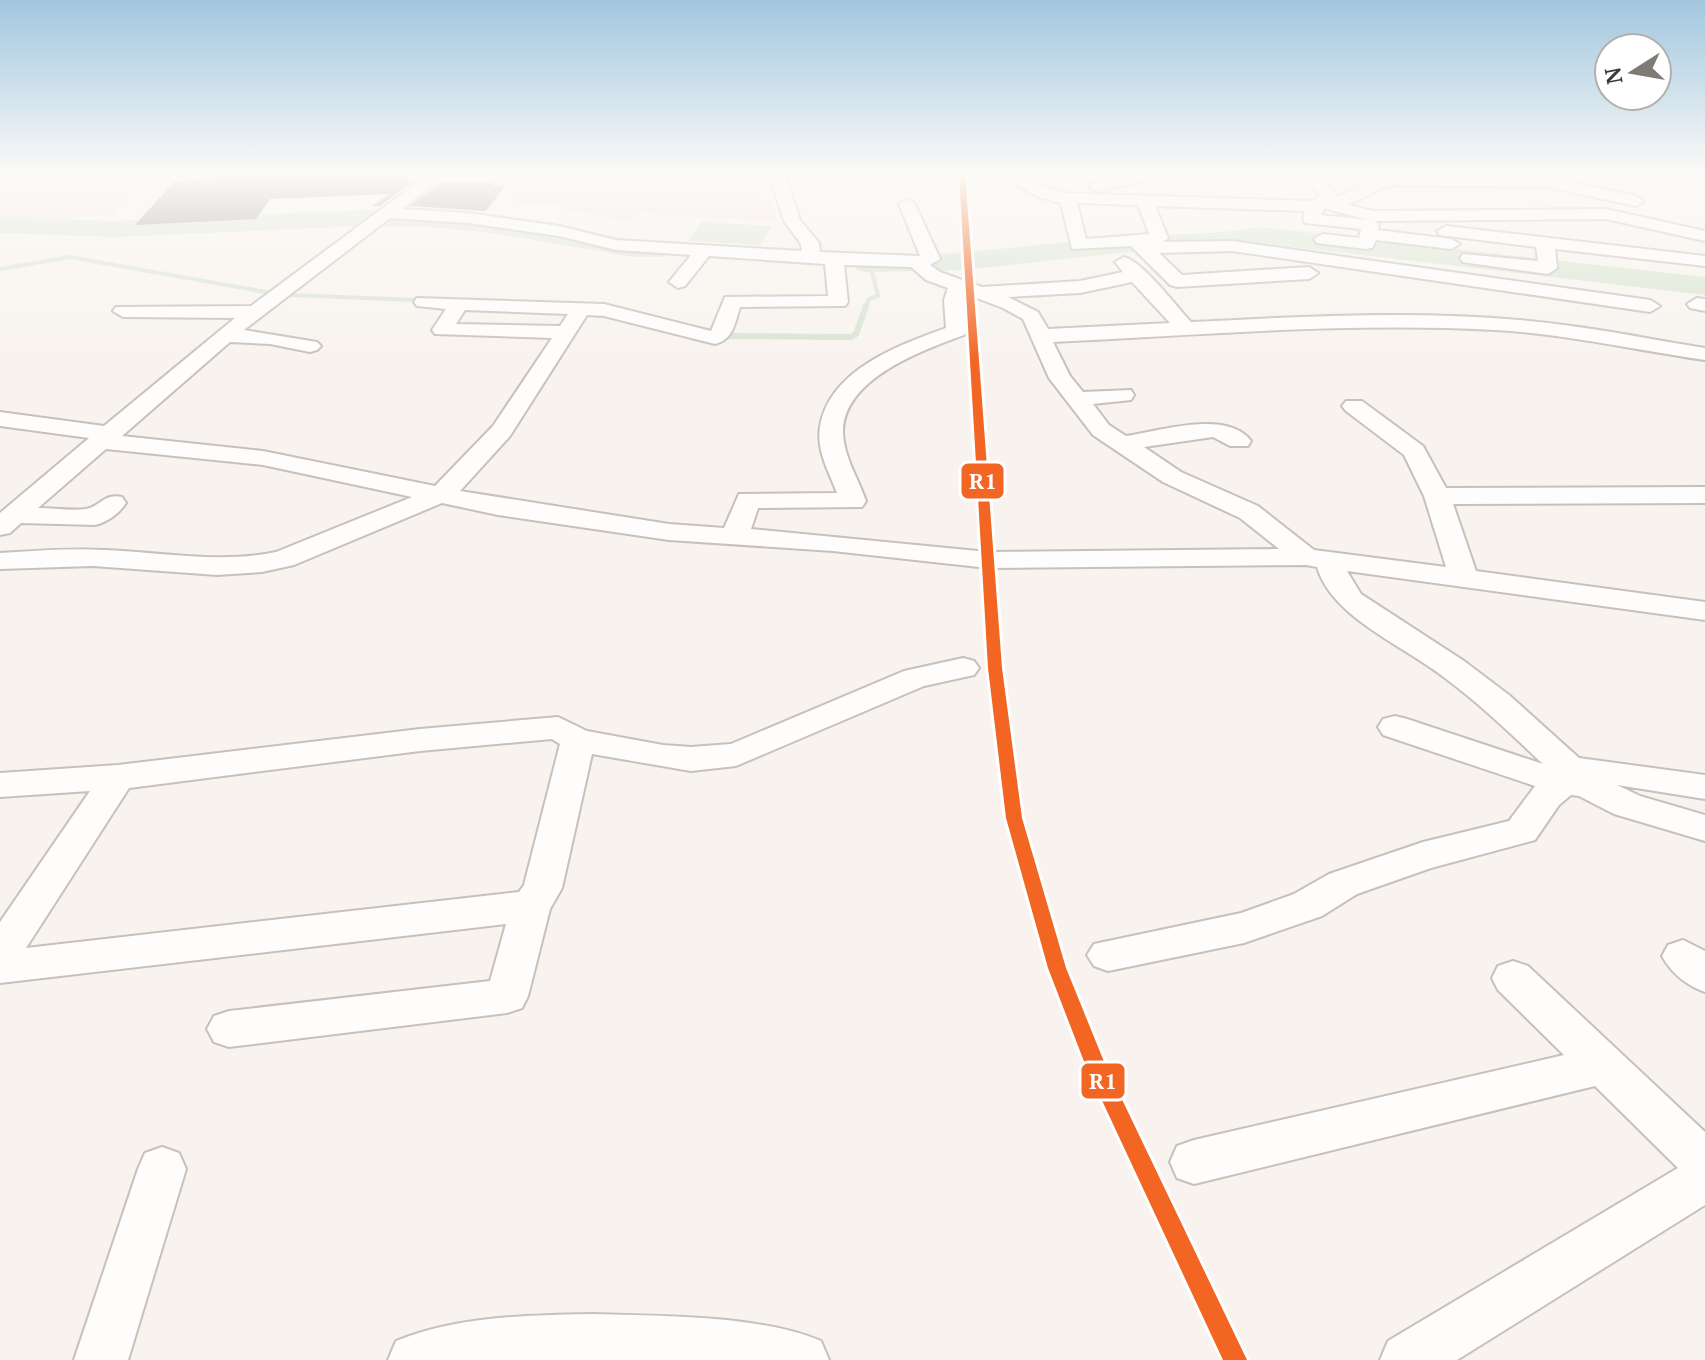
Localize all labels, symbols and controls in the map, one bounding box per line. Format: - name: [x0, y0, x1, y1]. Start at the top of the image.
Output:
- north arrow: [1593, 32, 1673, 112]
- text: N: [1597, 65, 1629, 87]
- line badge: R1: [960, 462, 1005, 500]
- text: R1: [969, 466, 997, 495]
- line badge: R1: [1080, 1062, 1126, 1100]
- text: R1: [1089, 1066, 1117, 1095]

